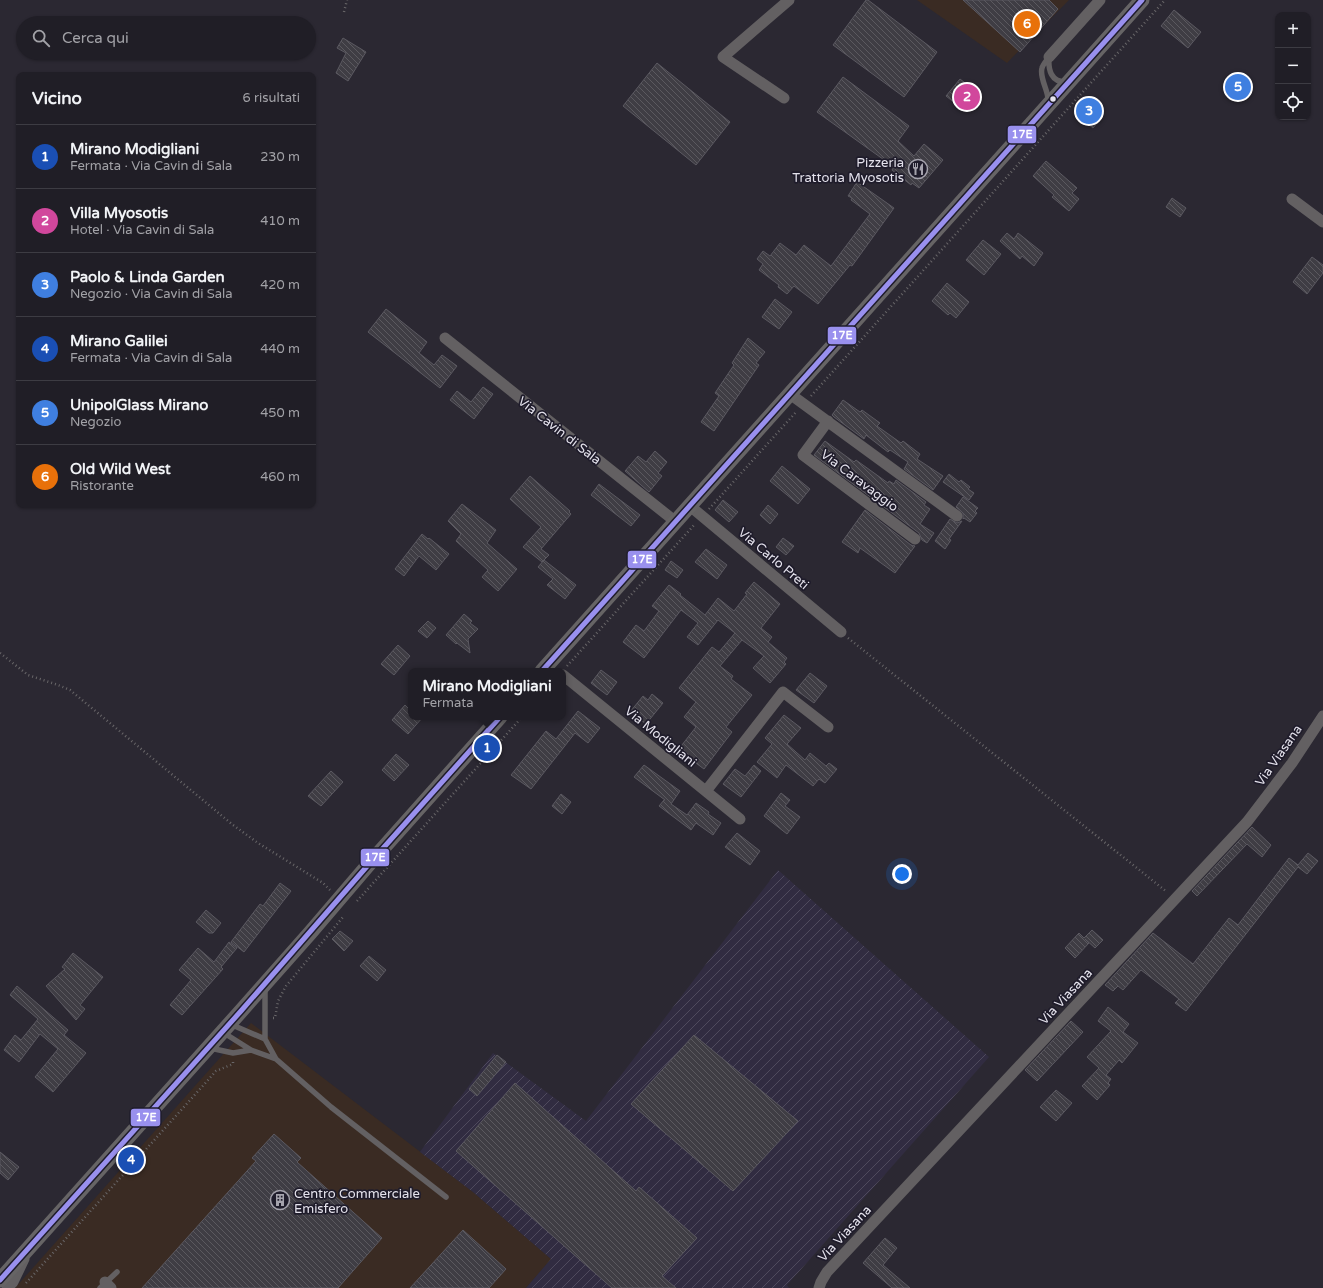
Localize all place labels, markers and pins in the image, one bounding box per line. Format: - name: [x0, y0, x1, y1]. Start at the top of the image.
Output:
- pin: 6: [1014, 9, 1040, 39]
- pin: 5: [1225, 72, 1251, 102]
- pin: 2: [954, 82, 980, 112]
- unlabelled marker: [1048, 94, 1058, 104]
- pin: 3: [1076, 96, 1102, 126]
- place label: Pizzeria Trattoria Myosotis: [792, 155, 904, 186]
- restaurant icon: Pizzeria Trattoria Myosotis: [907, 158, 929, 180]
- pin: 1: [474, 733, 500, 763]
- pin: 4: [118, 1145, 144, 1175]
- place label: Centro Commerciale Emisfero: [294, 1186, 420, 1217]
- building icon: Centro Commerciale Emisfero: [269, 1189, 291, 1211]

